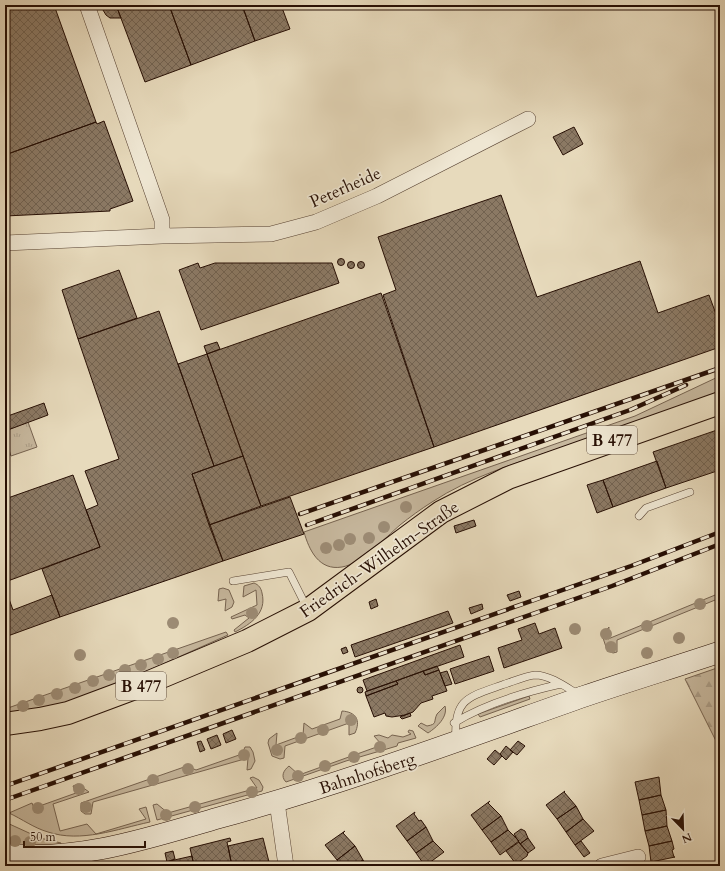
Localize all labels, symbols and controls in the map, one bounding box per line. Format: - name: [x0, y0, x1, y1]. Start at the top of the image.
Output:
- street label: Peterheide: [306, 162, 384, 213]
- road number: B 477: [587, 426, 637, 454]
- street label: Friedrich-Wilhelm-Straße: [295, 496, 464, 623]
- road number: B 477: [116, 672, 166, 700]
- street label: Bahnhofsberg: [316, 747, 419, 800]
- north arrow: [663, 809, 703, 849]
- scale bar: [24, 823, 145, 849]
- text: 50 m: [30, 829, 57, 845]
- text: N: [679, 829, 694, 847]

